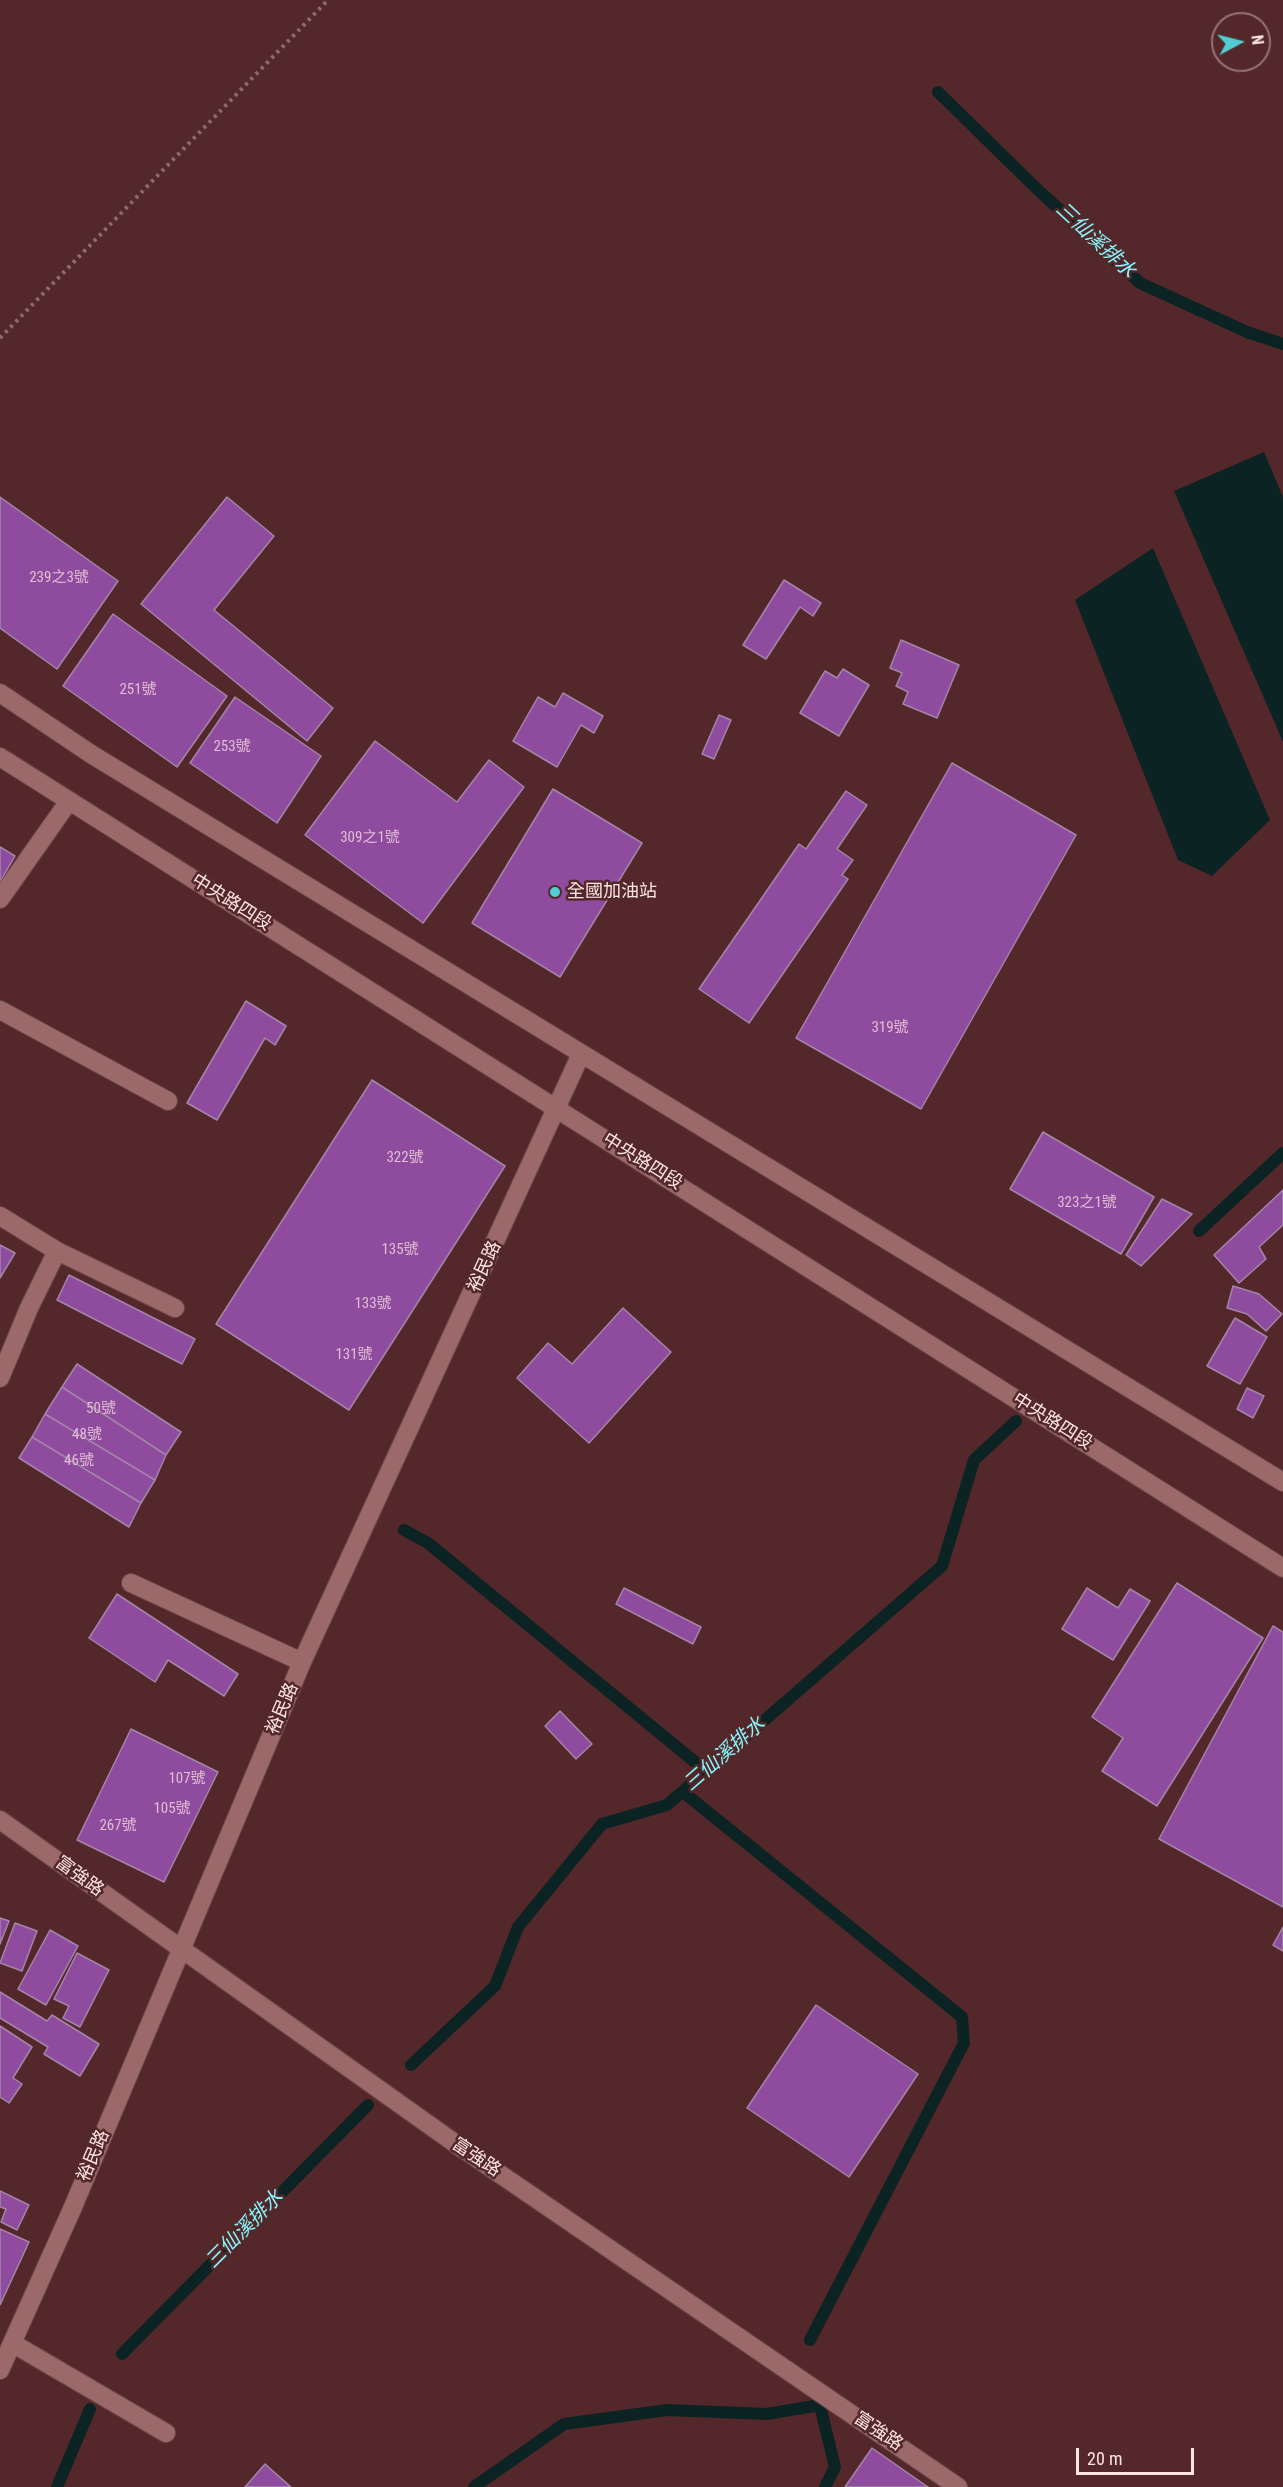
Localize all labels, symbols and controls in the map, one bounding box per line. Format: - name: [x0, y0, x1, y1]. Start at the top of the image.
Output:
- north arrow: [1211, 12, 1271, 72]
- text: N: [1247, 34, 1267, 46]
- water label: 三仙溪排水: [1050, 198, 1140, 284]
- house number: 239之3號: [29, 569, 89, 587]
- house number: 251號: [119, 681, 157, 699]
- house number: 253號: [213, 738, 251, 756]
- house number: 309之1號: [340, 829, 400, 847]
- street label: 中央路四段: [187, 870, 275, 936]
- place label: 全國加油站: [567, 881, 657, 903]
- marker: 全國加油站: [548, 885, 562, 899]
- house number: 319號: [871, 1019, 909, 1037]
- street label: 中央路四段: [598, 1129, 686, 1195]
- house number: 322號: [386, 1149, 424, 1167]
- house number: 323之1號: [1057, 1194, 1117, 1212]
- street label: 裕民路: [464, 1238, 506, 1296]
- house number: 135號: [381, 1241, 419, 1259]
- house number: 133號: [354, 1295, 392, 1313]
- house number: 131號: [335, 1346, 373, 1364]
- street label: 中央路四段: [1008, 1389, 1096, 1455]
- house number: 50號: [86, 1400, 116, 1418]
- house number: 48號: [72, 1426, 102, 1444]
- house number: 46號: [64, 1452, 94, 1470]
- street label: 裕民路: [263, 1680, 303, 1738]
- water label: 三仙溪排水: [679, 1713, 771, 1797]
- house number: 107號: [168, 1770, 206, 1788]
- house number: 105號: [153, 1800, 191, 1818]
- house number: 267號: [99, 1817, 137, 1835]
- street label: 富強路: [51, 1852, 107, 1902]
- street label: 裕民路: [74, 2127, 114, 2185]
- street label: 富強路: [448, 2134, 504, 2182]
- water label: 三仙溪排水: [201, 2186, 289, 2274]
- street label: 富強路: [850, 2408, 906, 2456]
- scale bar: [1079, 2436, 1198, 2474]
- text: 20 m: [1087, 2448, 1122, 2469]

